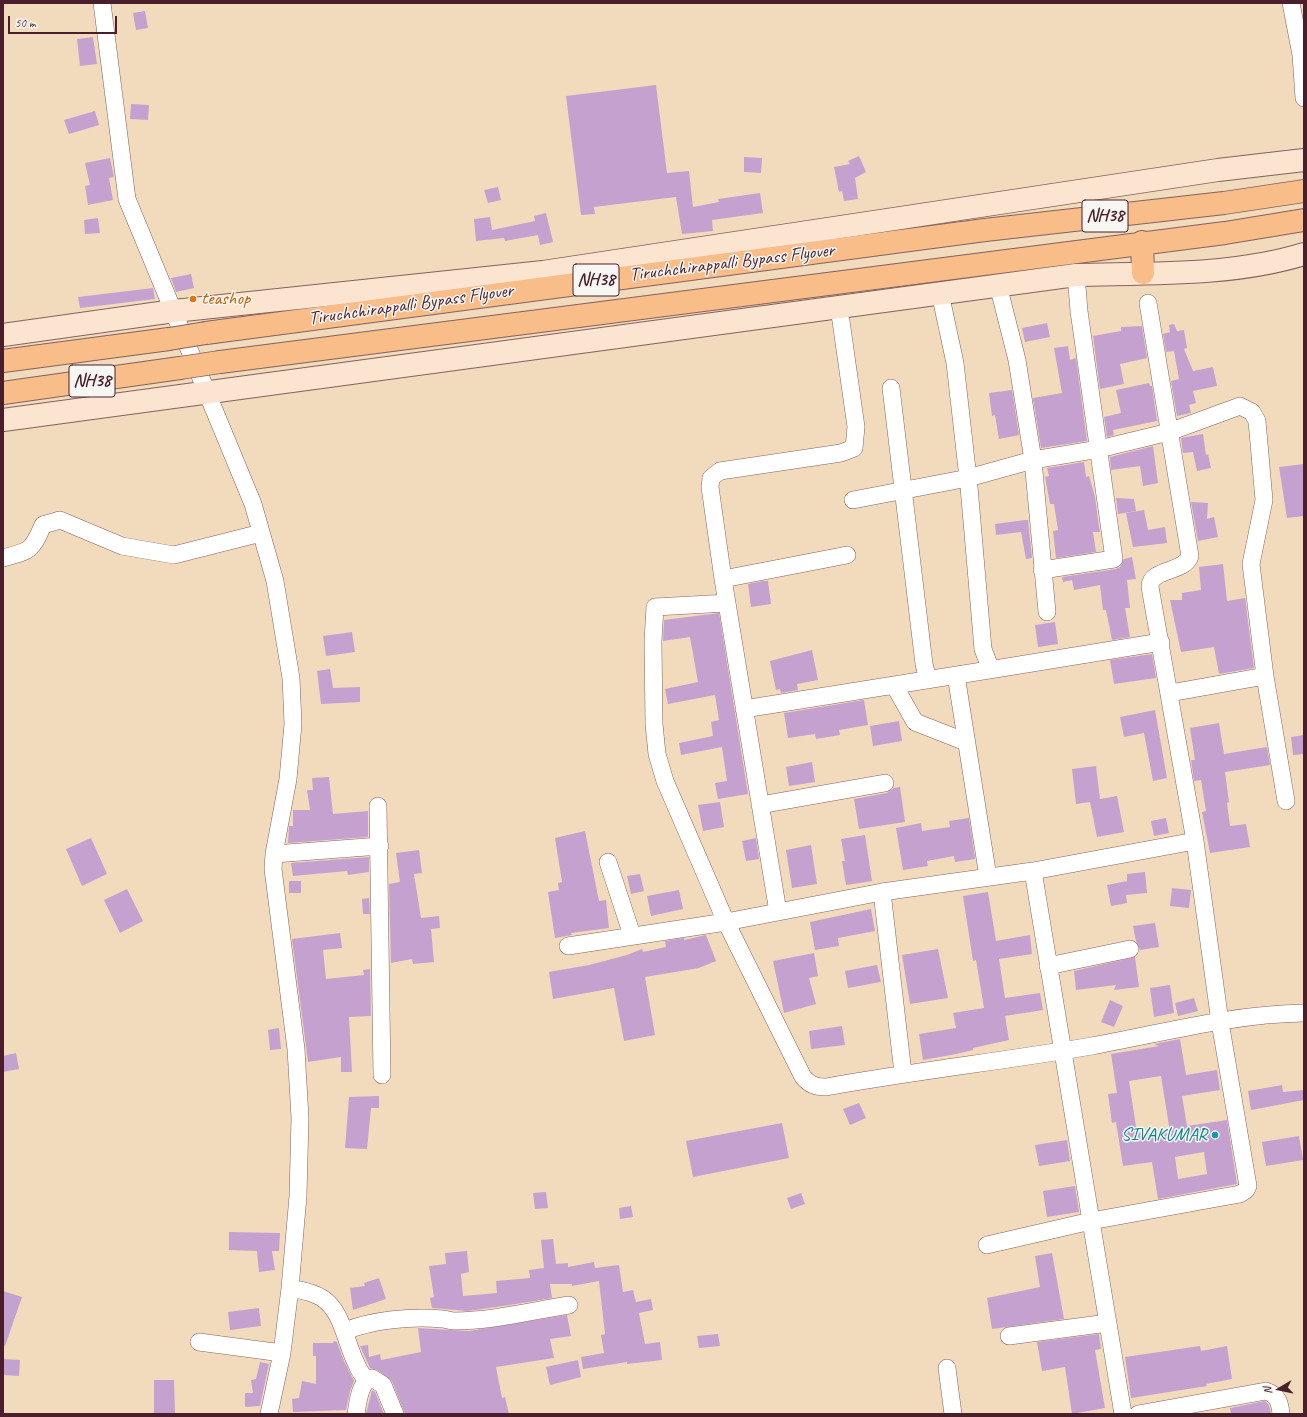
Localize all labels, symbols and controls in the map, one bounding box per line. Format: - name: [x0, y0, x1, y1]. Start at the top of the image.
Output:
- scale bar: [10, 8, 119, 34]
- text: 50 m: [15, 15, 35, 31]
- road number: NH38: [1082, 200, 1128, 232]
- street label: Tiruchchirappalli Bypass Flyover: [628, 239, 836, 287]
- road number: NH38: [573, 264, 619, 296]
- street label: Tiruchchirappalli Bypass Flyover: [307, 279, 515, 331]
- place label: teashop: [201, 288, 250, 310]
- marker: teashop: [188, 294, 198, 304]
- road number: NH38: [69, 365, 115, 397]
- place label: SIVAKUMAR: [1121, 1124, 1207, 1146]
- marker: SIVAKUMAR: [1210, 1130, 1220, 1140]
- north arrow: [1259, 1369, 1299, 1409]
- text: N: [1260, 1386, 1275, 1395]

